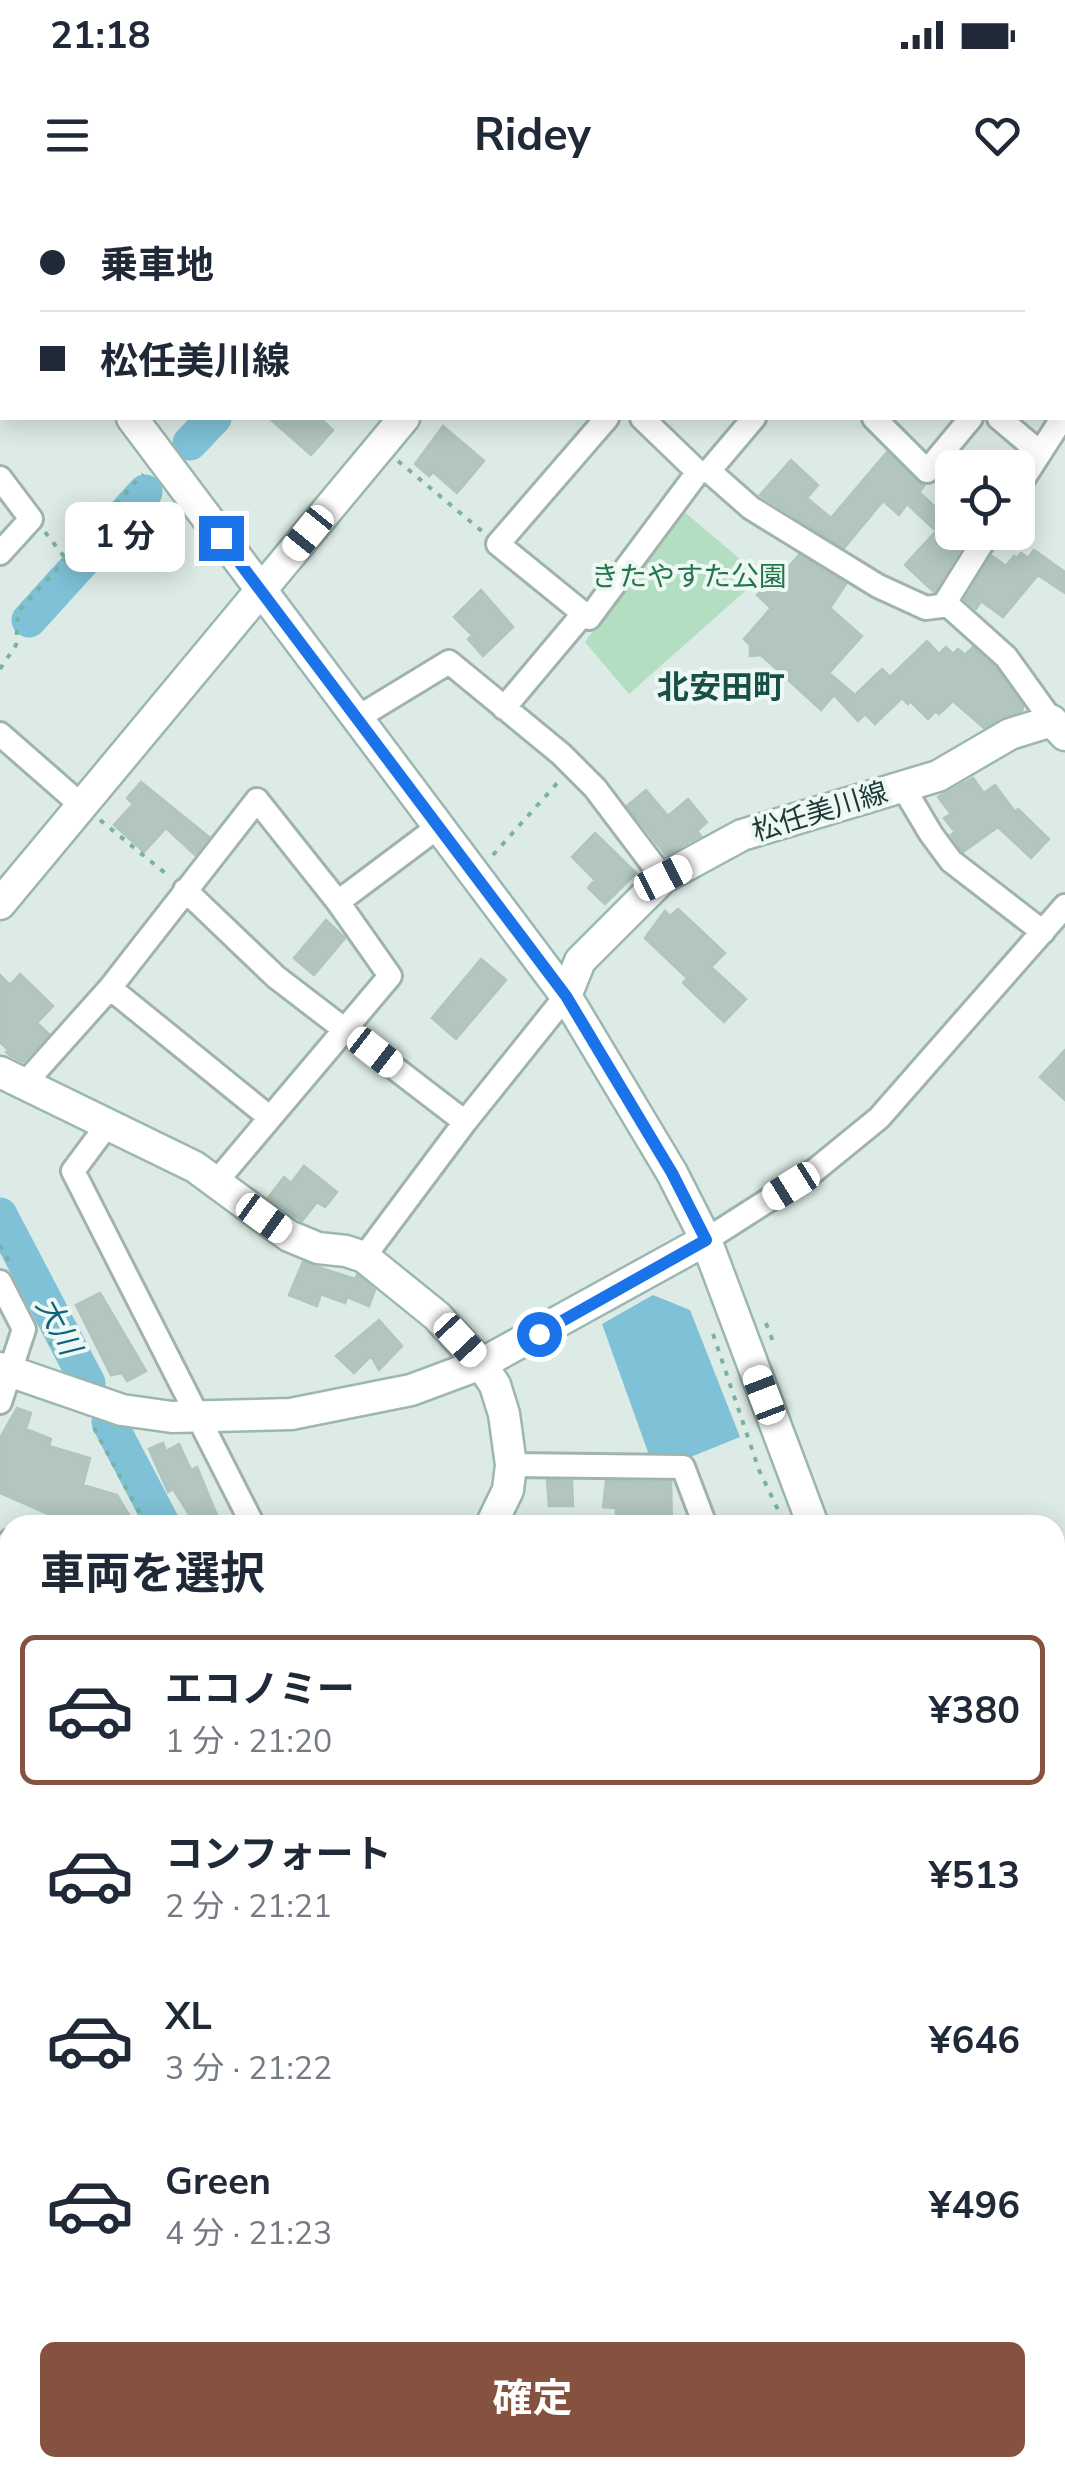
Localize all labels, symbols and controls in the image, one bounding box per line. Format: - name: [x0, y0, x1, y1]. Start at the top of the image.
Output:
- text: 21:18: [50, 10, 151, 61]
- text: Ridey: [474, 105, 591, 166]
- icon: menu: [40, 108, 95, 163]
- icon: heart: [970, 108, 1025, 163]
- text: 乗車地: [100, 240, 214, 291]
- text: 松任美川線: [100, 336, 290, 387]
- map controls: [935, 450, 1035, 550]
- button: locate: [935, 450, 1035, 550]
- car: [277, 500, 339, 566]
- callout: 1 分: [66, 503, 186, 573]
- text: 1 分: [95, 515, 155, 558]
- route end: [199, 516, 244, 561]
- park label: きたやすた公園: [591, 558, 787, 596]
- district label: 北安田町: [657, 666, 785, 709]
- street label: 松任美川線: [747, 773, 893, 851]
- car: [629, 851, 697, 905]
- car: [342, 1022, 408, 1082]
- car: [758, 1157, 824, 1215]
- car: [231, 1188, 297, 1248]
- water label: 大川: [26, 1290, 92, 1365]
- car: [429, 1308, 491, 1372]
- route start: [517, 1312, 562, 1357]
- car: [739, 1362, 789, 1428]
- text: 車両を選択: [40, 1544, 265, 1605]
- text: エコノミー: [165, 1664, 355, 1715]
- icon: car: [45, 1665, 135, 1755]
- text: ¥380: [929, 1685, 1020, 1736]
- text: 1 分 · 21:20: [165, 1720, 332, 1763]
- text: コンフォート: [165, 1829, 392, 1880]
- icon: car: [45, 1830, 135, 1920]
- text: ¥513: [929, 1850, 1020, 1901]
- text: 2 分 · 21:21: [165, 1885, 332, 1928]
- text: XL: [165, 1991, 212, 2042]
- icon: car: [45, 1995, 135, 2085]
- text: ¥646: [929, 2015, 1020, 2066]
- text: 3 分 · 21:22: [165, 2047, 332, 2090]
- text: Green: [165, 2156, 271, 2207]
- icon: car: [45, 2160, 135, 2250]
- text: ¥496: [929, 2180, 1020, 2231]
- text: 4 分 · 21:23: [165, 2212, 332, 2255]
- button: 確定: [40, 2342, 1025, 2457]

